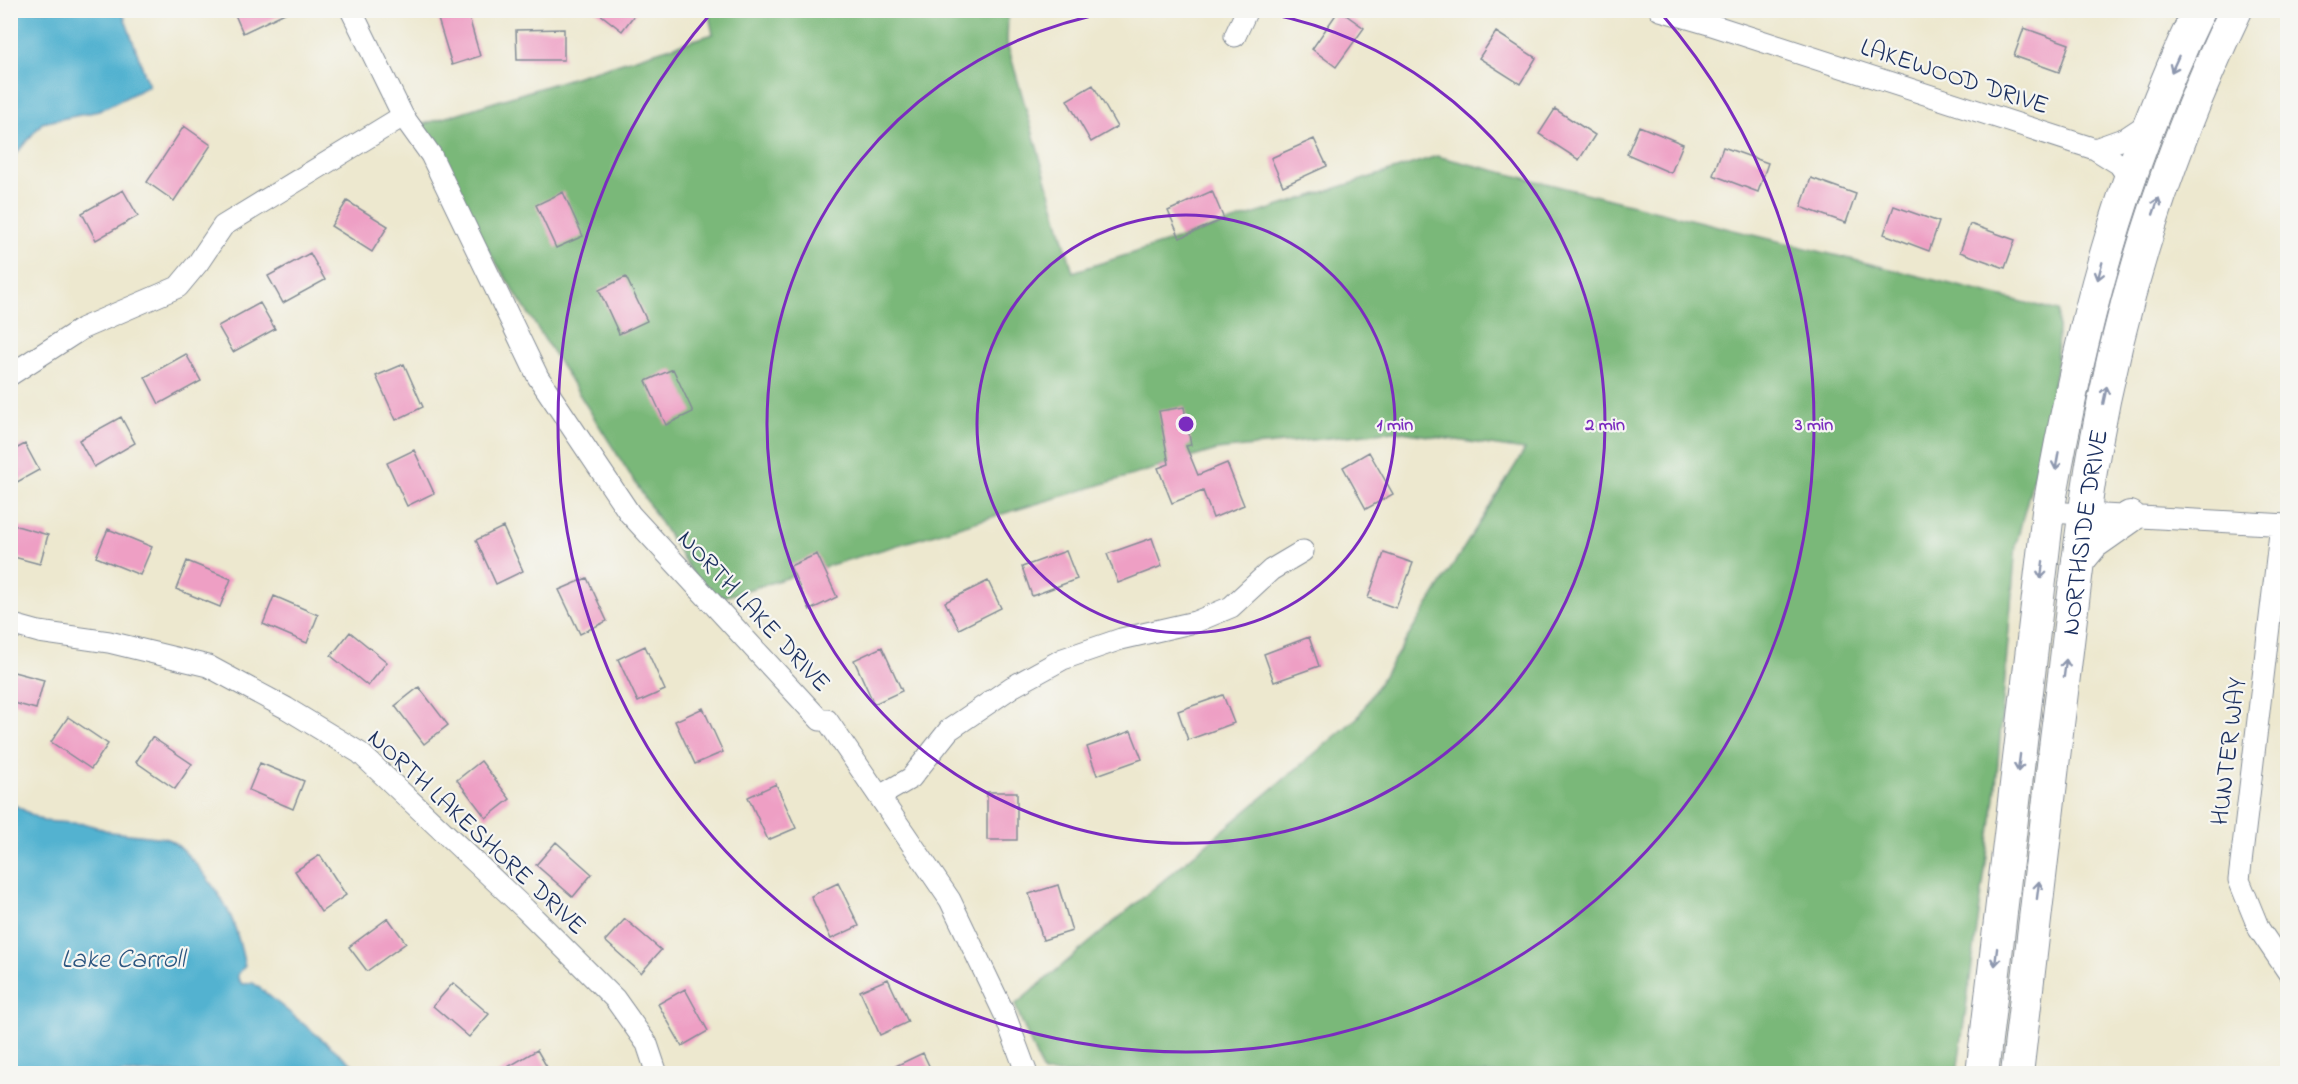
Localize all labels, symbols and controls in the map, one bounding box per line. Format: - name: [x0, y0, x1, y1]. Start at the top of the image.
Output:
- street label: LAKEWOOD DRIVE: [1855, 29, 2053, 126]
- one-way arrow: [2169, 54, 2180, 72]
- one-way arrow: [2151, 197, 2162, 216]
- one-way arrow: [2094, 261, 2105, 280]
- one-way arrow: [2100, 385, 2112, 404]
- text: 1 min: [1377, 413, 1413, 439]
- text: 2 min: [1584, 413, 1625, 439]
- text: 3 min: [1794, 413, 1833, 439]
- centre of rings: [1176, 414, 1196, 434]
- street label: NORTHSIDE DRIVE: [2053, 426, 2120, 637]
- one-way arrow: [2051, 451, 2062, 471]
- street label: NORTH LAKE DRIVE: [667, 522, 838, 702]
- one-way arrow: [2036, 559, 2047, 579]
- one-way arrow: [2060, 659, 2071, 679]
- street label: HUNTER WAY: [2202, 675, 2258, 827]
- street label: NORTH LAKESHORE DRIVE: [358, 721, 594, 945]
- one-way arrow: [2013, 753, 2024, 773]
- one-way arrow: [2033, 881, 2044, 901]
- water label: Lake Carroll: [61, 941, 188, 980]
- one-way arrow: [1990, 947, 2001, 966]

